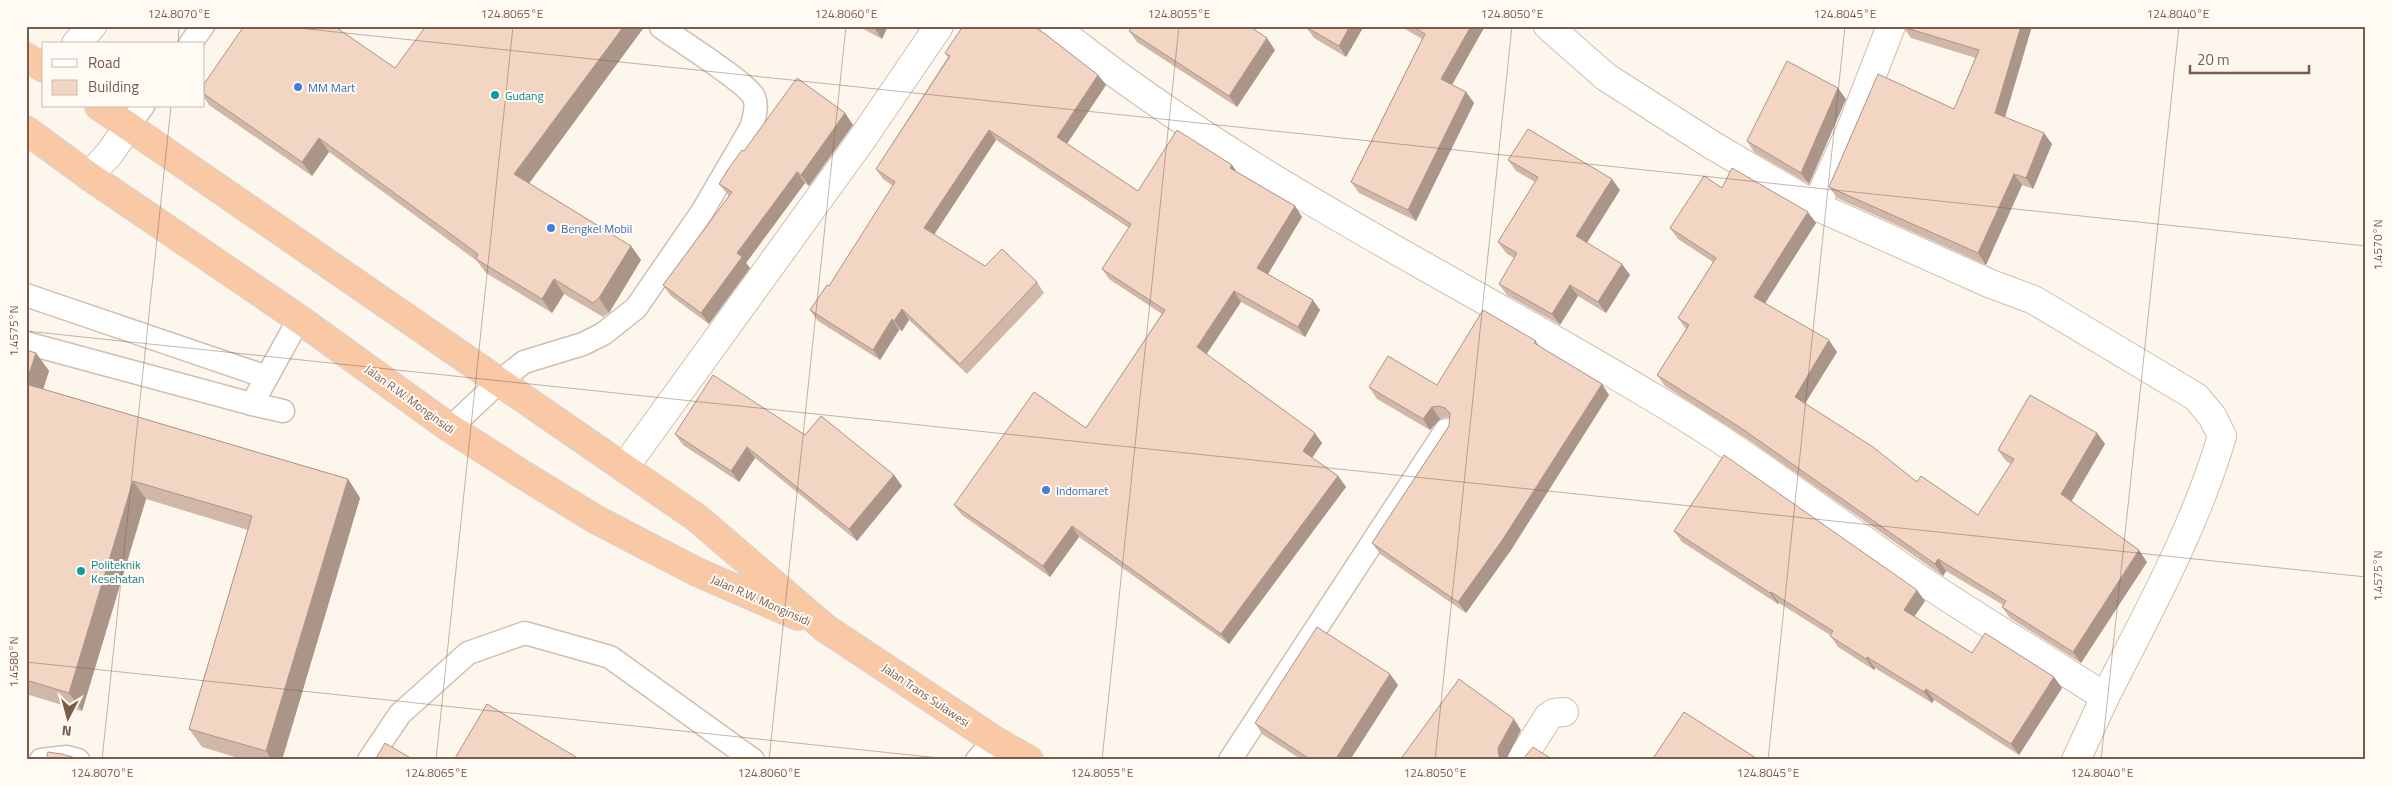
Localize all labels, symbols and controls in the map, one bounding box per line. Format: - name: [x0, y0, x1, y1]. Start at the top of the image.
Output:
- text: 124.8070°E: [148, 4, 211, 23]
- text: 124.8065°E: [481, 4, 544, 23]
- text: 124.8060°E: [815, 4, 878, 23]
- text: 124.8055°E: [1148, 4, 1211, 23]
- text: 124.8050°E: [1481, 4, 1544, 23]
- text: 124.8045°E: [1814, 4, 1877, 23]
- text: 124.8040°E: [2147, 4, 2210, 23]
- legend: [42, 42, 205, 108]
- scale bar: [2190, 42, 2308, 74]
- text: 20 m: [2197, 48, 2230, 71]
- text: Road: [88, 51, 120, 74]
- text: Building: [88, 75, 139, 98]
- place label: MM Mart: [308, 78, 356, 97]
- marker: MM Mart: [292, 81, 304, 93]
- place label: Gudang: [505, 86, 544, 105]
- marker: Gudang: [489, 89, 501, 101]
- place label: Bengkel Mobil: [561, 219, 632, 238]
- text: 1.4570°N: [2368, 219, 2387, 271]
- marker: Bengkel Mobil: [545, 222, 557, 234]
- text: 1.4575°N: [4, 305, 23, 357]
- street label: Jalan R.W. Monginsidi: [361, 360, 459, 438]
- place label: Indomaret: [1056, 481, 1109, 500]
- marker: Indomaret: [1040, 484, 1052, 496]
- text: 1.4575°N: [2368, 550, 2387, 602]
- place label: Politeknik Kesehatan: [91, 555, 144, 588]
- marker: Politeknik Kesehatan: [75, 565, 87, 577]
- street label: Jalan R.W. Monginsidi: [708, 569, 814, 631]
- text: 1.4580°N: [4, 636, 23, 688]
- street label: Jalan Trans Sulawesi: [878, 658, 974, 732]
- north arrow: [42, 694, 92, 744]
- text: N: [61, 720, 73, 742]
- text: 124.8070°E: [71, 763, 134, 782]
- text: 124.8065°E: [405, 763, 468, 782]
- text: 124.8060°E: [738, 763, 801, 782]
- text: 124.8055°E: [1071, 763, 1134, 782]
- text: 124.8050°E: [1404, 763, 1467, 782]
- text: 124.8045°E: [1737, 763, 1800, 782]
- text: 124.8040°E: [2071, 763, 2134, 782]

